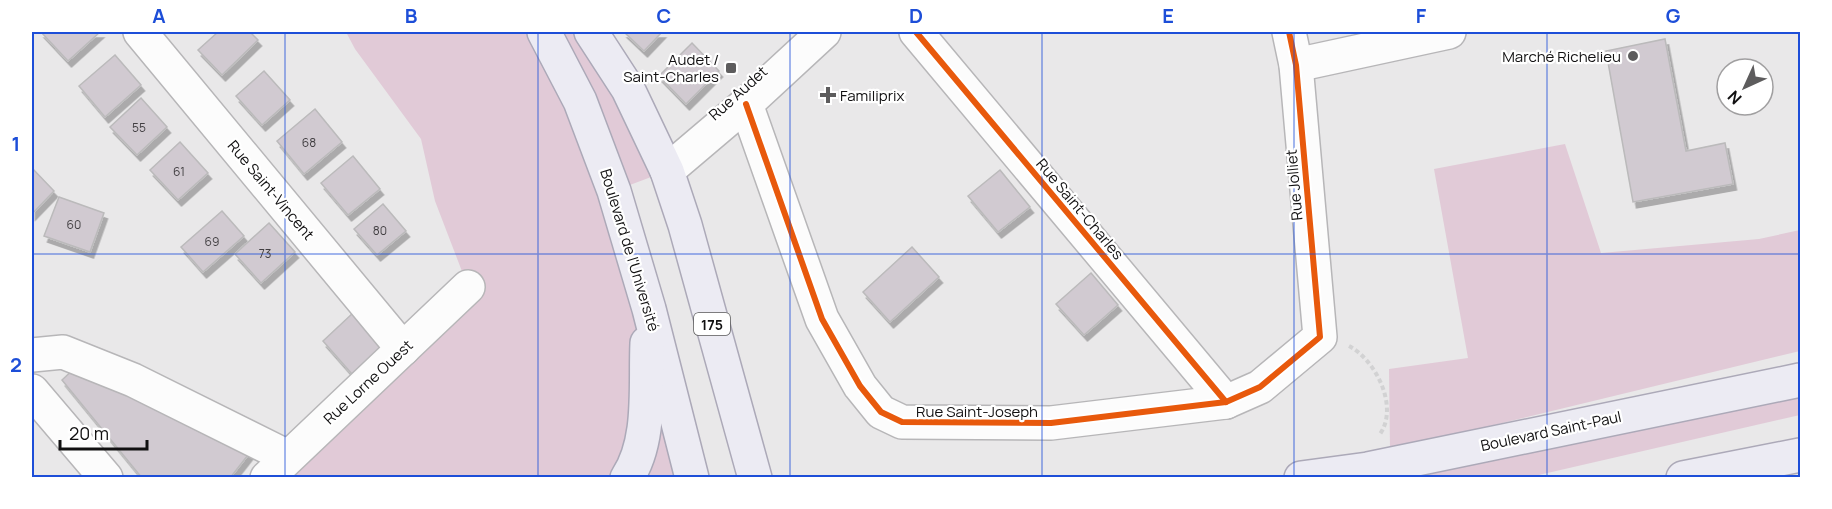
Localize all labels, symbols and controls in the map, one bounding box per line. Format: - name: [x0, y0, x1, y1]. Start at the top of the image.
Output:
- text: A: [152, 2, 166, 29]
- text: B: [405, 2, 418, 29]
- text: C: [657, 2, 671, 29]
- text: D: [909, 2, 923, 29]
- text: E: [1162, 2, 1174, 29]
- text: F: [1416, 2, 1427, 29]
- text: G: [1666, 2, 1681, 29]
- place label: Marché Richelieu: [1502, 46, 1621, 67]
- place label: Audet / Saint-Charles: [623, 49, 719, 87]
- marker: Marché Richelieu: [1626, 49, 1640, 63]
- north arrow: [1715, 57, 1775, 117]
- street label: Rue Audet: [704, 61, 772, 125]
- marker: Audet / Saint-Charles: [724, 61, 738, 75]
- place label: Familiprix: [840, 85, 905, 106]
- text: N: [1723, 86, 1746, 109]
- marker: Familiprix: [821, 88, 835, 102]
- house number: 55: [132, 119, 146, 136]
- text: 1: [12, 130, 20, 157]
- house number: 68: [302, 134, 316, 151]
- street label: Rue Saint-Vincent: [223, 136, 319, 244]
- street label: Rue Jolliet: [1280, 149, 1308, 221]
- street label: Rue Saint-Charles: [1031, 154, 1129, 264]
- house number: 61: [173, 163, 185, 180]
- street label: Boulevard de l'Université: [595, 166, 665, 334]
- house number: 60: [67, 216, 81, 233]
- house number: 80: [373, 222, 387, 239]
- house number: 69: [205, 233, 219, 250]
- house number: 73: [259, 245, 271, 262]
- road number: 175: [694, 313, 730, 335]
- street label: Rue Lorne Ouest: [319, 335, 417, 429]
- text: 2: [10, 351, 22, 378]
- street label: Rue Saint-Joseph: [916, 401, 1038, 422]
- street label: Boulevard Saint-Paul: [1479, 406, 1623, 456]
- scale bar: [60, 413, 147, 451]
- text: 20 m: [69, 421, 109, 445]

